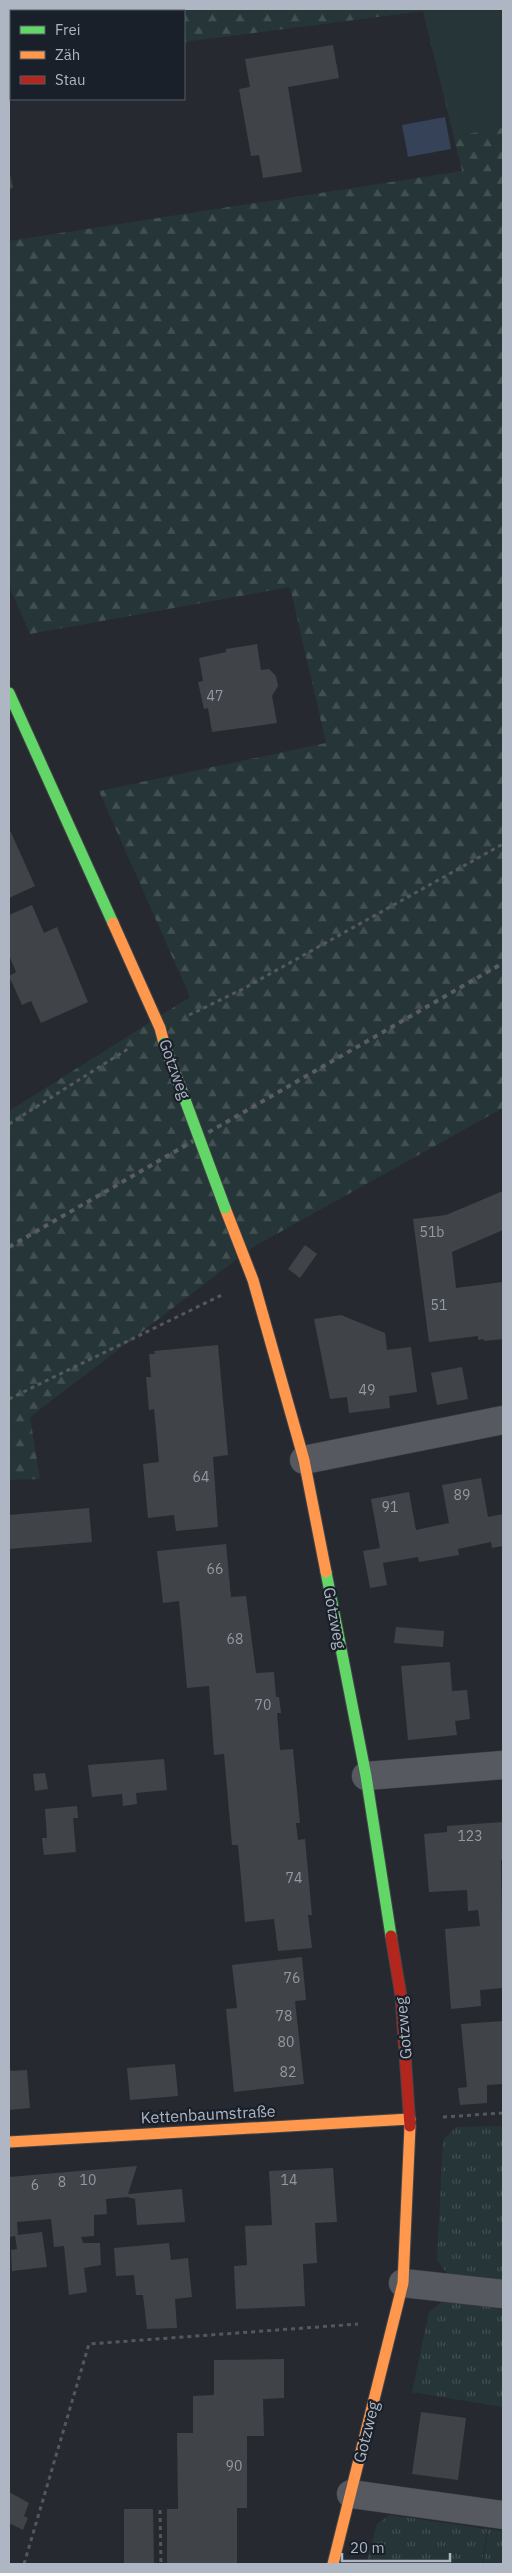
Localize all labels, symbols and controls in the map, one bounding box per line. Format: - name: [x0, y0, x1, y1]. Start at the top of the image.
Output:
- legend: [10, 10, 185, 100]
- text: Frei: [55, 20, 81, 39]
- text: Zäh: [55, 45, 80, 64]
- text: Stau: [55, 70, 86, 89]
- house number: 47: [207, 687, 223, 705]
- street label: Gotzweg: [155, 1036, 195, 1102]
- house number: 51b: [420, 1223, 444, 1241]
- house number: 51: [431, 1296, 447, 1314]
- house number: 49: [359, 1381, 375, 1399]
- house number: 64: [193, 1468, 209, 1486]
- house number: 89: [454, 1486, 470, 1504]
- house number: 91: [382, 1498, 398, 1516]
- house number: 66: [207, 1560, 223, 1578]
- street label: Gotzweg: [319, 1585, 351, 1651]
- house number: 68: [227, 1630, 243, 1648]
- house number: 70: [255, 1696, 271, 1714]
- house number: 123: [457, 1827, 483, 1845]
- house number: 74: [286, 1869, 302, 1887]
- house number: 76: [284, 1969, 300, 1987]
- street label: Gotzweg: [390, 1995, 416, 2060]
- house number: 78: [276, 2007, 292, 2025]
- house number: 80: [278, 2033, 294, 2051]
- house number: 82: [280, 2063, 296, 2081]
- street label: Kettenbaumstraße: [140, 2100, 276, 2128]
- house number: 10: [80, 2171, 96, 2189]
- house number: 14: [281, 2171, 297, 2189]
- house number: 8: [58, 2173, 66, 2191]
- house number: 6: [31, 2176, 39, 2194]
- street label: Gotzweg: [349, 2399, 383, 2465]
- house number: 90: [226, 2457, 242, 2475]
- scale bar: [342, 2530, 450, 2562]
- text: 20 m: [350, 2538, 385, 2557]

